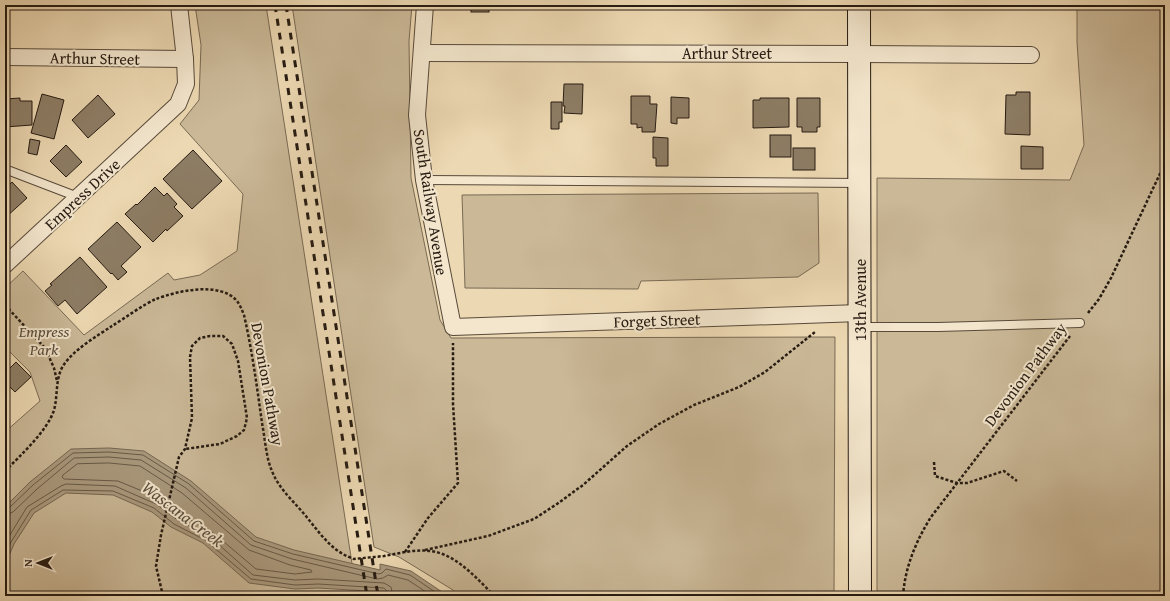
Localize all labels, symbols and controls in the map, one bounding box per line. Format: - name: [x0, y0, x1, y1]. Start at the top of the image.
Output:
- street label: Arthur Street: [682, 41, 772, 65]
- street label: Arthur Street: [50, 45, 141, 71]
- street label: South Railway Avenue: [408, 127, 454, 277]
- street label: Empress Drive: [39, 153, 125, 235]
- street label: 13th Avenue: [848, 259, 872, 341]
- street label: Forget Street: [613, 306, 701, 334]
- street label: Devonion Pathway: [978, 317, 1072, 431]
- park label: Empress Park: [18, 319, 70, 361]
- street label: Devonion Pathway: [245, 321, 291, 447]
- water label: Wascana Creek: [137, 474, 230, 553]
- north arrow: [18, 543, 58, 583]
- text: N: [20, 559, 36, 567]

